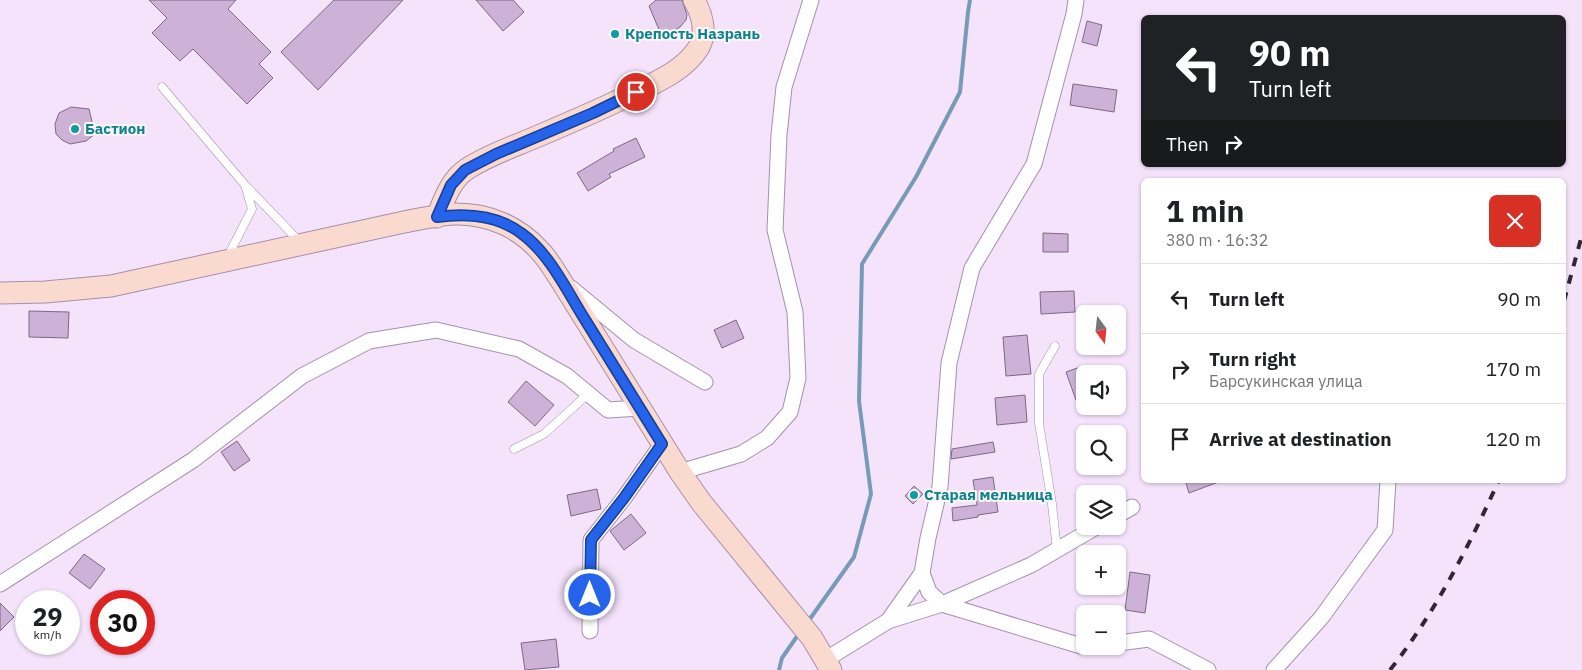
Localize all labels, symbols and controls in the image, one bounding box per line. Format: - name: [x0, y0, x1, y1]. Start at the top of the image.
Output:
- place label: Крепость Назрань: [625, 24, 760, 43]
- marker: Крепость Назрань: [609, 28, 621, 40]
- text: 90 m: [1249, 30, 1331, 76]
- icon: left: [1166, 35, 1231, 100]
- pin: [615, 71, 657, 113]
- text: Turn left: [1249, 74, 1332, 103]
- icon: arrive: [622, 78, 650, 106]
- place label: Бастион: [85, 119, 145, 138]
- marker: Бастион: [69, 123, 81, 135]
- icon: right: [1219, 130, 1247, 158]
- text: Then: [1166, 132, 1209, 156]
- text: 1 min: [1166, 191, 1244, 230]
- button: close: [1489, 195, 1541, 247]
- text: 380 m · 16:32: [1166, 230, 1268, 250]
- icon: left: [1166, 285, 1194, 313]
- text: Turn left: [1209, 287, 1285, 311]
- text: 90 m: [1497, 287, 1541, 311]
- north arrow: [1076, 305, 1126, 355]
- map controls: [1076, 305, 1126, 655]
- text: Turn right: [1209, 347, 1296, 371]
- icon: right: [1166, 355, 1194, 383]
- text: 170 m: [1486, 357, 1541, 381]
- button: sound: [1076, 365, 1126, 415]
- text: Барсукинская улица: [1209, 371, 1363, 391]
- button: search: [1076, 425, 1126, 475]
- icon: arrive: [1166, 425, 1194, 453]
- text: Arrive at destination: [1209, 427, 1392, 451]
- text: 120 m: [1486, 427, 1541, 451]
- place label: Старая мельница: [924, 485, 1053, 504]
- button: layers: [1076, 485, 1126, 535]
- marker: Старая мельница: [908, 489, 920, 501]
- button: +: [1076, 545, 1126, 595]
- position arrow: [563, 568, 615, 620]
- speed limit sign: 30: [90, 590, 155, 655]
- text: 29: [32, 600, 63, 633]
- button: −: [1076, 605, 1126, 655]
- text: km/h: [33, 627, 62, 642]

